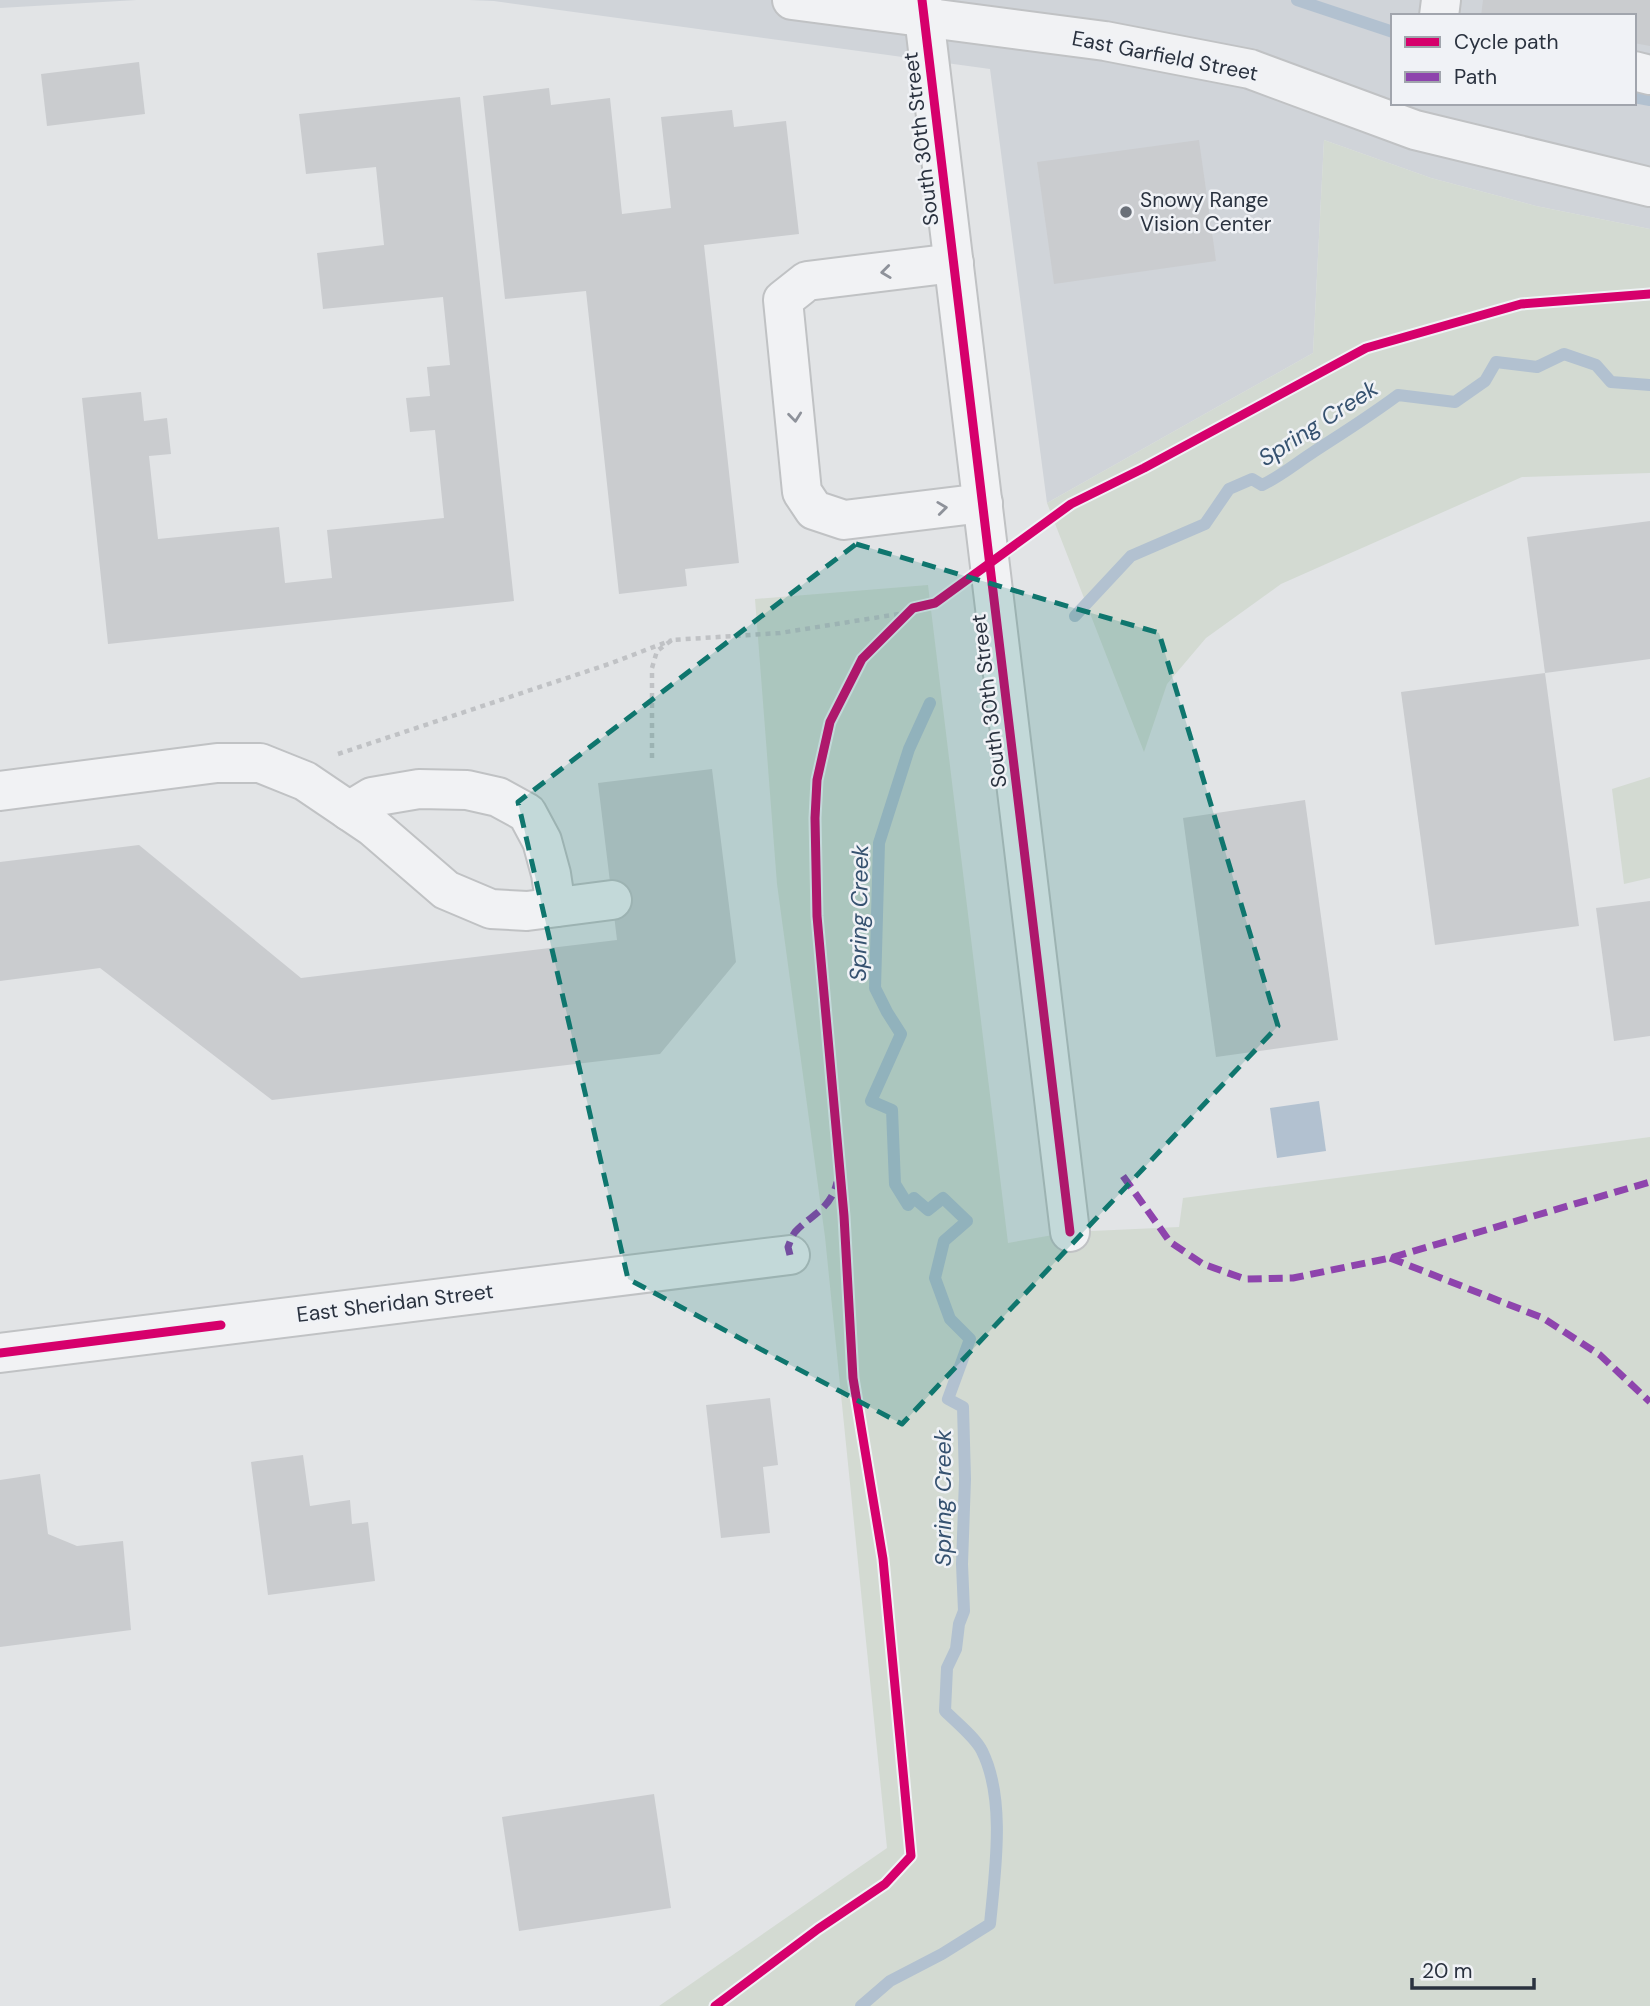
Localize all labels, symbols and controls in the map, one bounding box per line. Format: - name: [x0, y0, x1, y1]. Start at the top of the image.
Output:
- legend: [1391, 14, 1636, 105]
- street label: East Garfield Street: [1070, 24, 1260, 88]
- text: Cycle path: [1454, 28, 1559, 56]
- street label: South 30th Street: [896, 51, 946, 227]
- text: Path: [1454, 63, 1497, 91]
- place label: Snowy Range Vision Center: [1140, 186, 1272, 238]
- marker: Snowy Range Vision Center: [1118, 204, 1134, 220]
- one-way arrow: [880, 264, 892, 279]
- water label: Spring Creek: [1252, 373, 1384, 473]
- one-way arrow: [787, 411, 802, 423]
- one-way arrow: [936, 501, 948, 516]
- street label: South 30th Street: [964, 613, 1014, 789]
- water label: Spring Creek: [843, 844, 875, 982]
- street label: East Sheridan Street: [295, 1277, 495, 1329]
- water label: Spring Creek: [928, 1429, 958, 1566]
- scale bar: [1412, 1946, 1534, 1990]
- text: 20 m: [1422, 1957, 1473, 1985]

